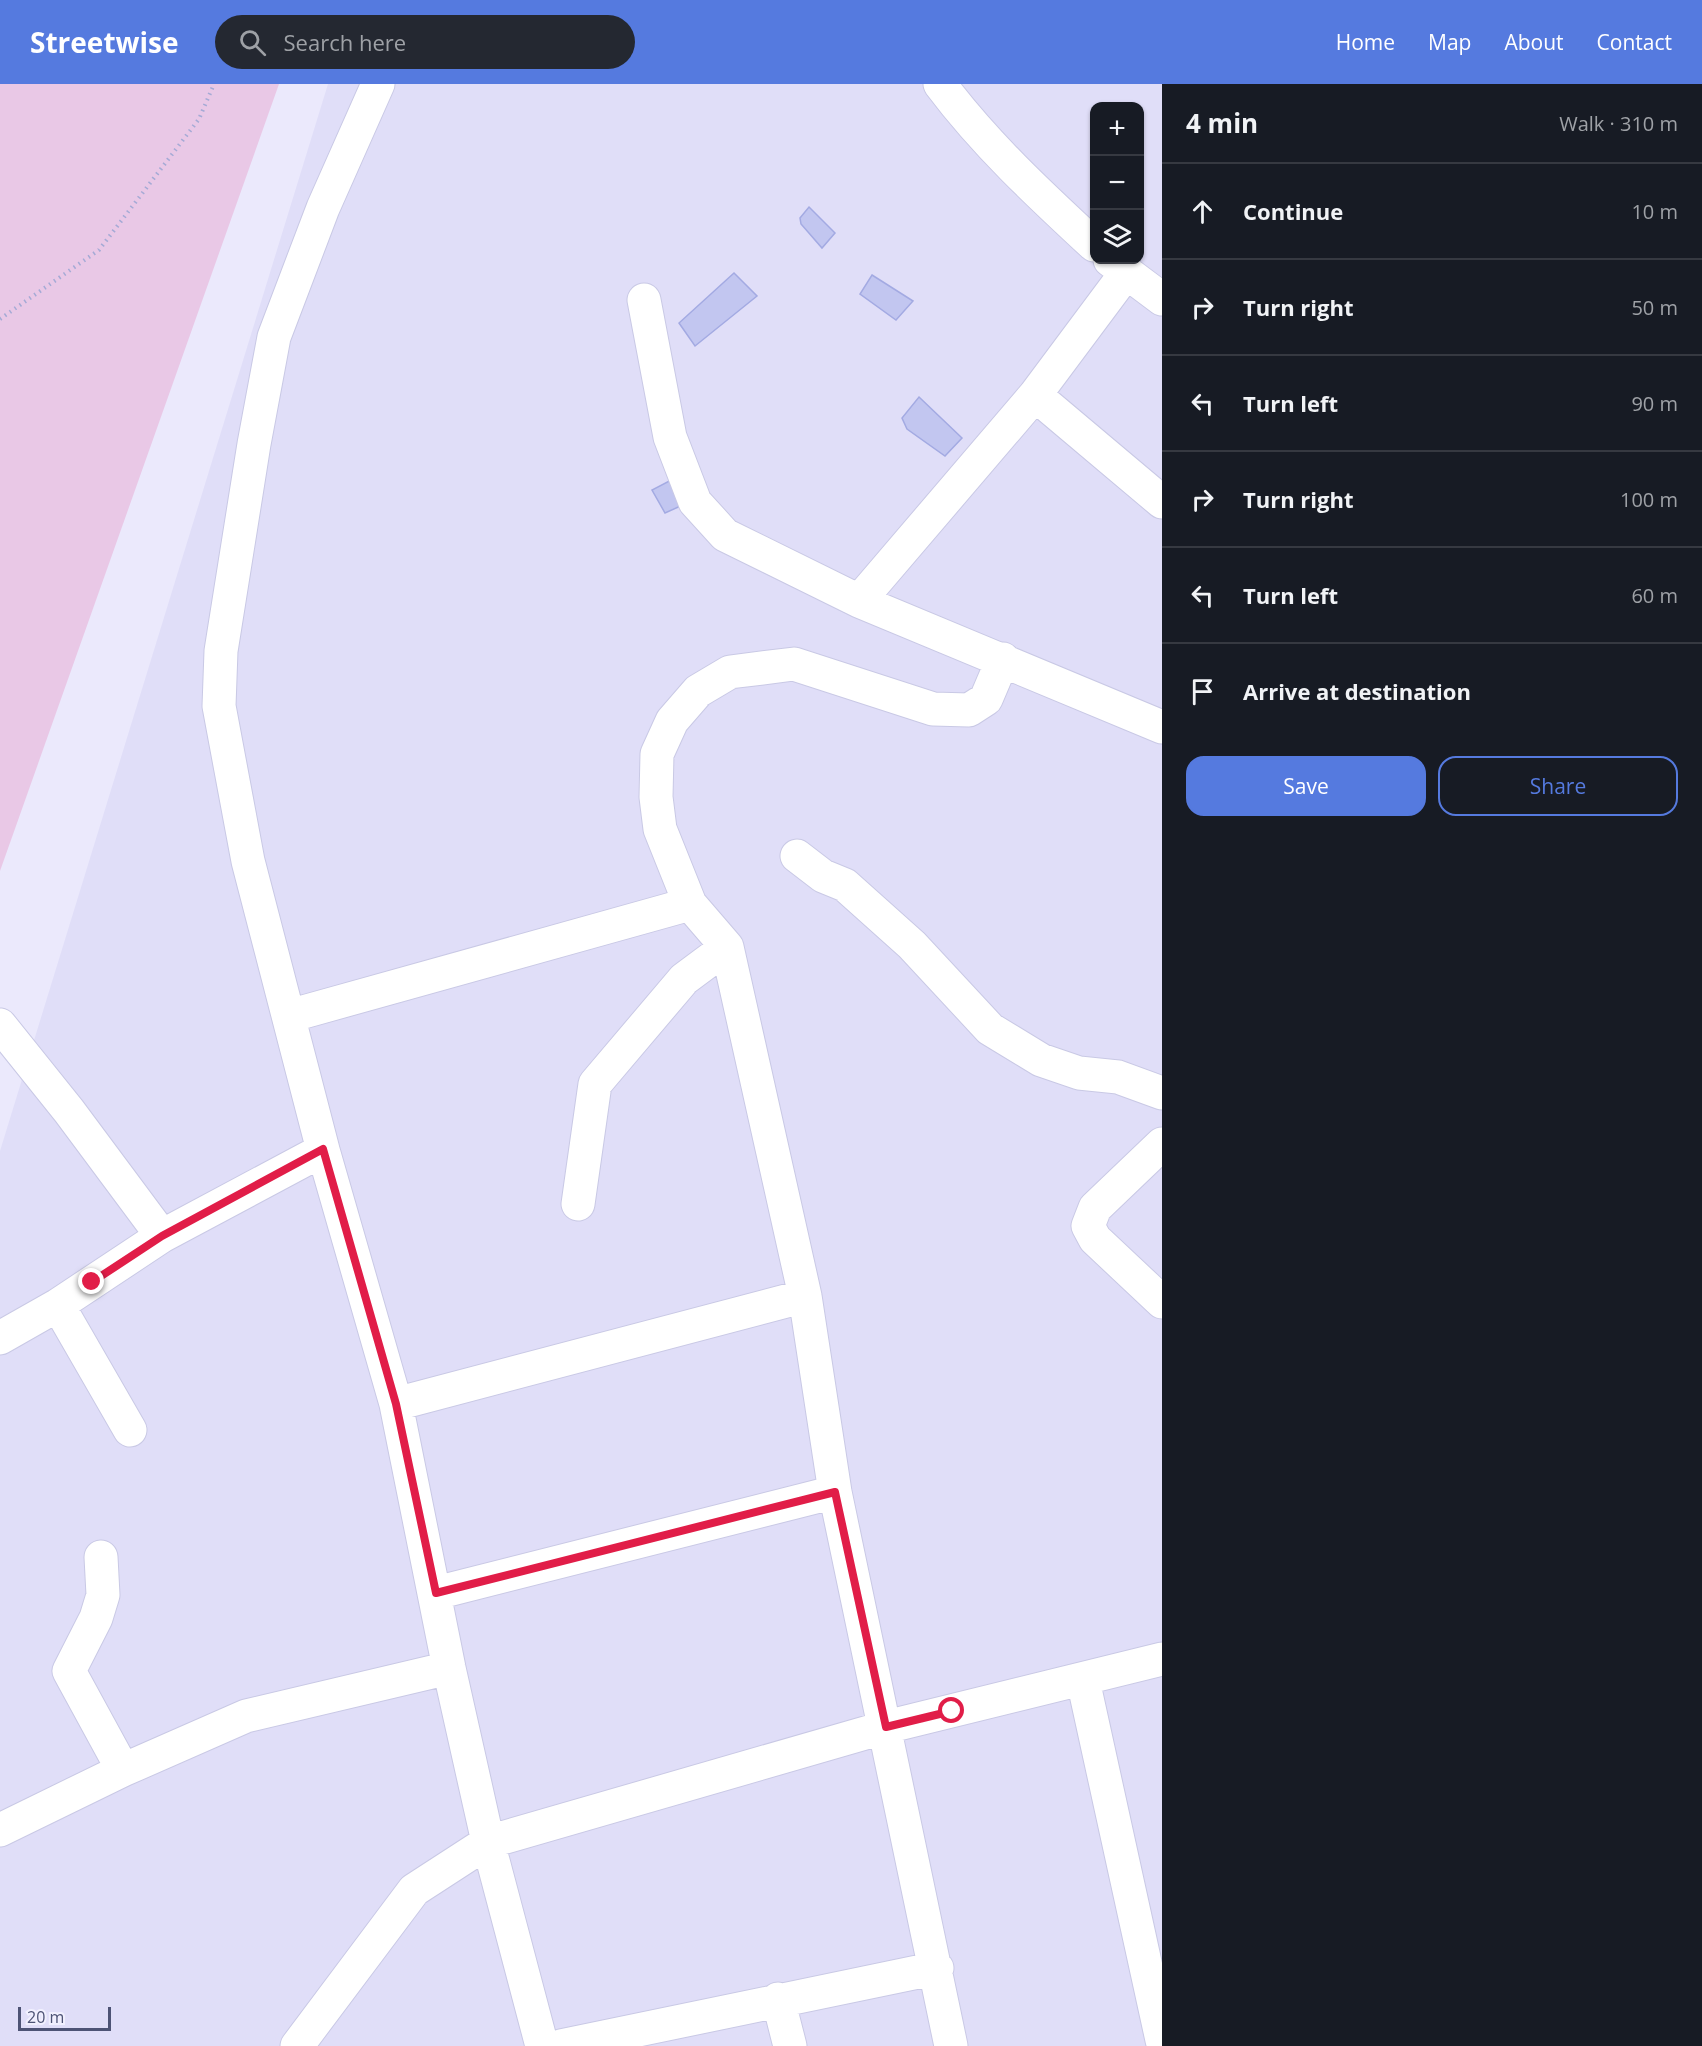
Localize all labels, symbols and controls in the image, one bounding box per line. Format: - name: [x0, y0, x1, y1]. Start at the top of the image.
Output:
- search box: [215, 15, 635, 69]
- text: Streetwise: [30, 23, 179, 61]
- icon: search: [236, 26, 269, 59]
- text: Search here: [284, 27, 406, 57]
- text: Home: [1336, 28, 1395, 56]
- text: Map: [1428, 28, 1471, 56]
- text: About: [1504, 28, 1564, 56]
- text: Contact: [1597, 28, 1672, 56]
- map controls: [1090, 102, 1144, 264]
- button: +: [1090, 102, 1144, 156]
- text: 4 min: [1186, 105, 1258, 141]
- text: Walk · 310 m: [1559, 110, 1678, 137]
- button: −: [1090, 156, 1144, 210]
- icon: ahead: [1186, 195, 1219, 228]
- text: Continue: [1243, 196, 1343, 226]
- text: 10 m: [1631, 198, 1678, 225]
- button: layers: [1090, 210, 1144, 264]
- icon: right: [1186, 291, 1219, 324]
- text: Turn right: [1243, 292, 1354, 322]
- text: 50 m: [1631, 294, 1678, 321]
- icon: left: [1186, 387, 1219, 420]
- text: Turn left: [1243, 388, 1338, 418]
- text: 90 m: [1631, 390, 1678, 417]
- icon: right: [1186, 483, 1219, 516]
- text: Turn right: [1243, 484, 1354, 514]
- text: 100 m: [1620, 486, 1678, 513]
- icon: left: [1186, 579, 1219, 612]
- text: Turn left: [1243, 580, 1338, 610]
- text: 60 m: [1631, 582, 1678, 609]
- icon: arrive: [1186, 675, 1219, 708]
- text: Arrive at destination: [1243, 676, 1471, 706]
- button: Save: [1186, 756, 1426, 816]
- button: Share: [1438, 756, 1678, 816]
- route end: [78, 1268, 104, 1294]
- route start: [938, 1697, 964, 1723]
- scale bar: [18, 2004, 111, 2032]
- text: 20 m: [27, 2006, 64, 2028]

